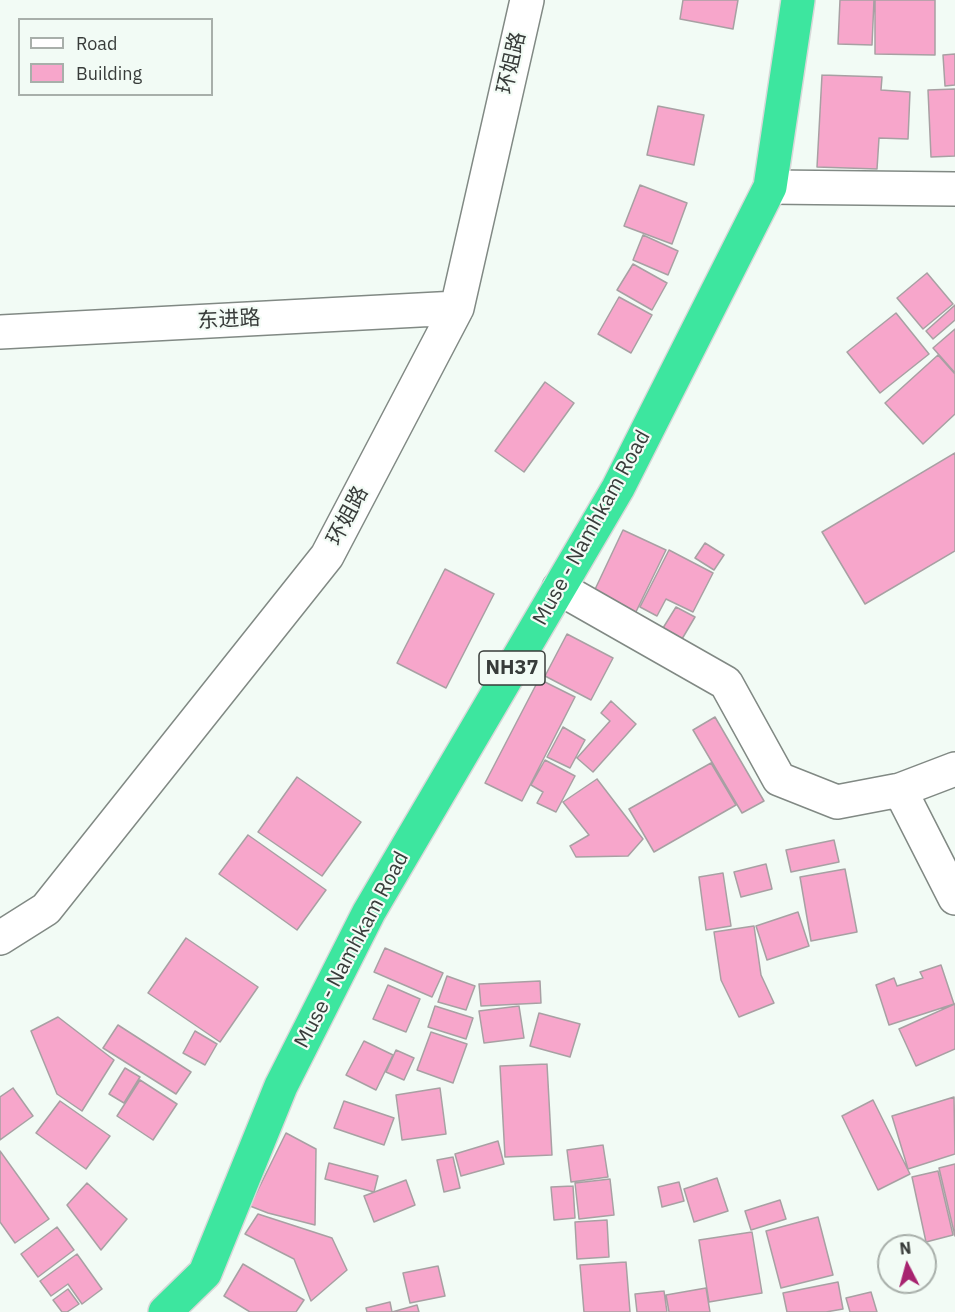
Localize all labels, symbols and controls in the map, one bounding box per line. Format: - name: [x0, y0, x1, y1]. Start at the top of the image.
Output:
- legend: [18, 18, 213, 96]
- street label: 环姐路: [493, 29, 531, 97]
- text: Road: [76, 32, 117, 55]
- text: Building: [76, 62, 142, 85]
- street label: 东进路: [197, 306, 261, 334]
- street label: Muse - Namhkam Road: [528, 426, 656, 630]
- street label: 环姐路: [322, 482, 374, 550]
- road number: NH37: [479, 651, 545, 685]
- street label: Muse - Namhkam Road: [289, 847, 415, 1053]
- north arrow: [877, 1234, 937, 1294]
- text: N: [899, 1238, 912, 1259]

